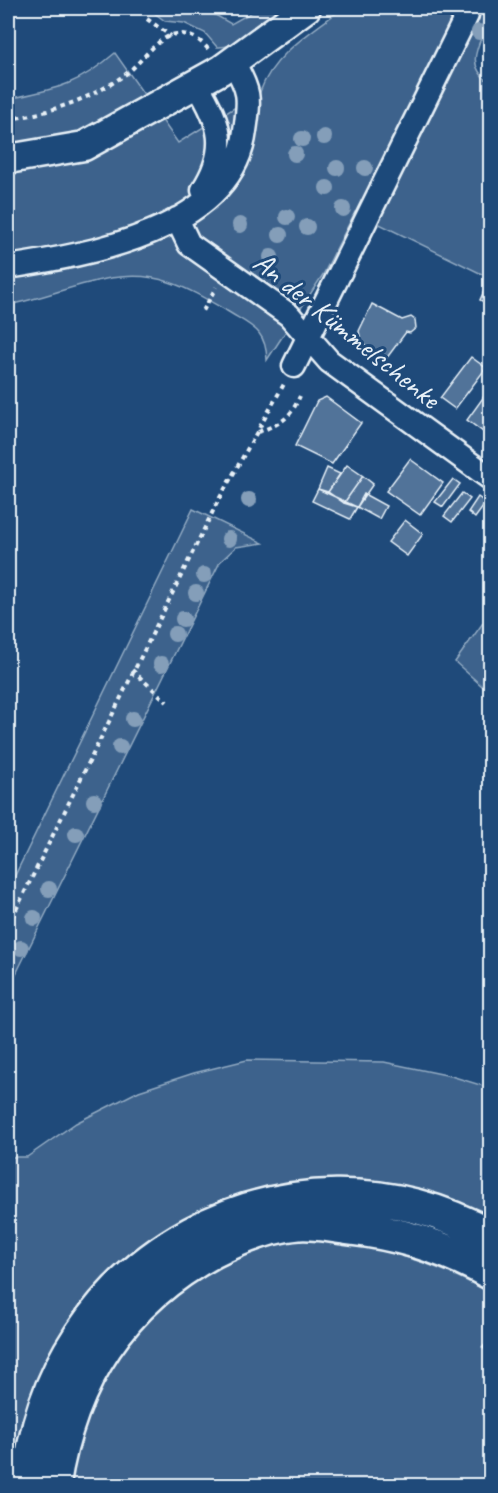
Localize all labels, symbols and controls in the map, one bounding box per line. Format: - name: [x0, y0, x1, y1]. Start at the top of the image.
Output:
- street label: An der Kümmelschenke: [246, 243, 450, 418]

